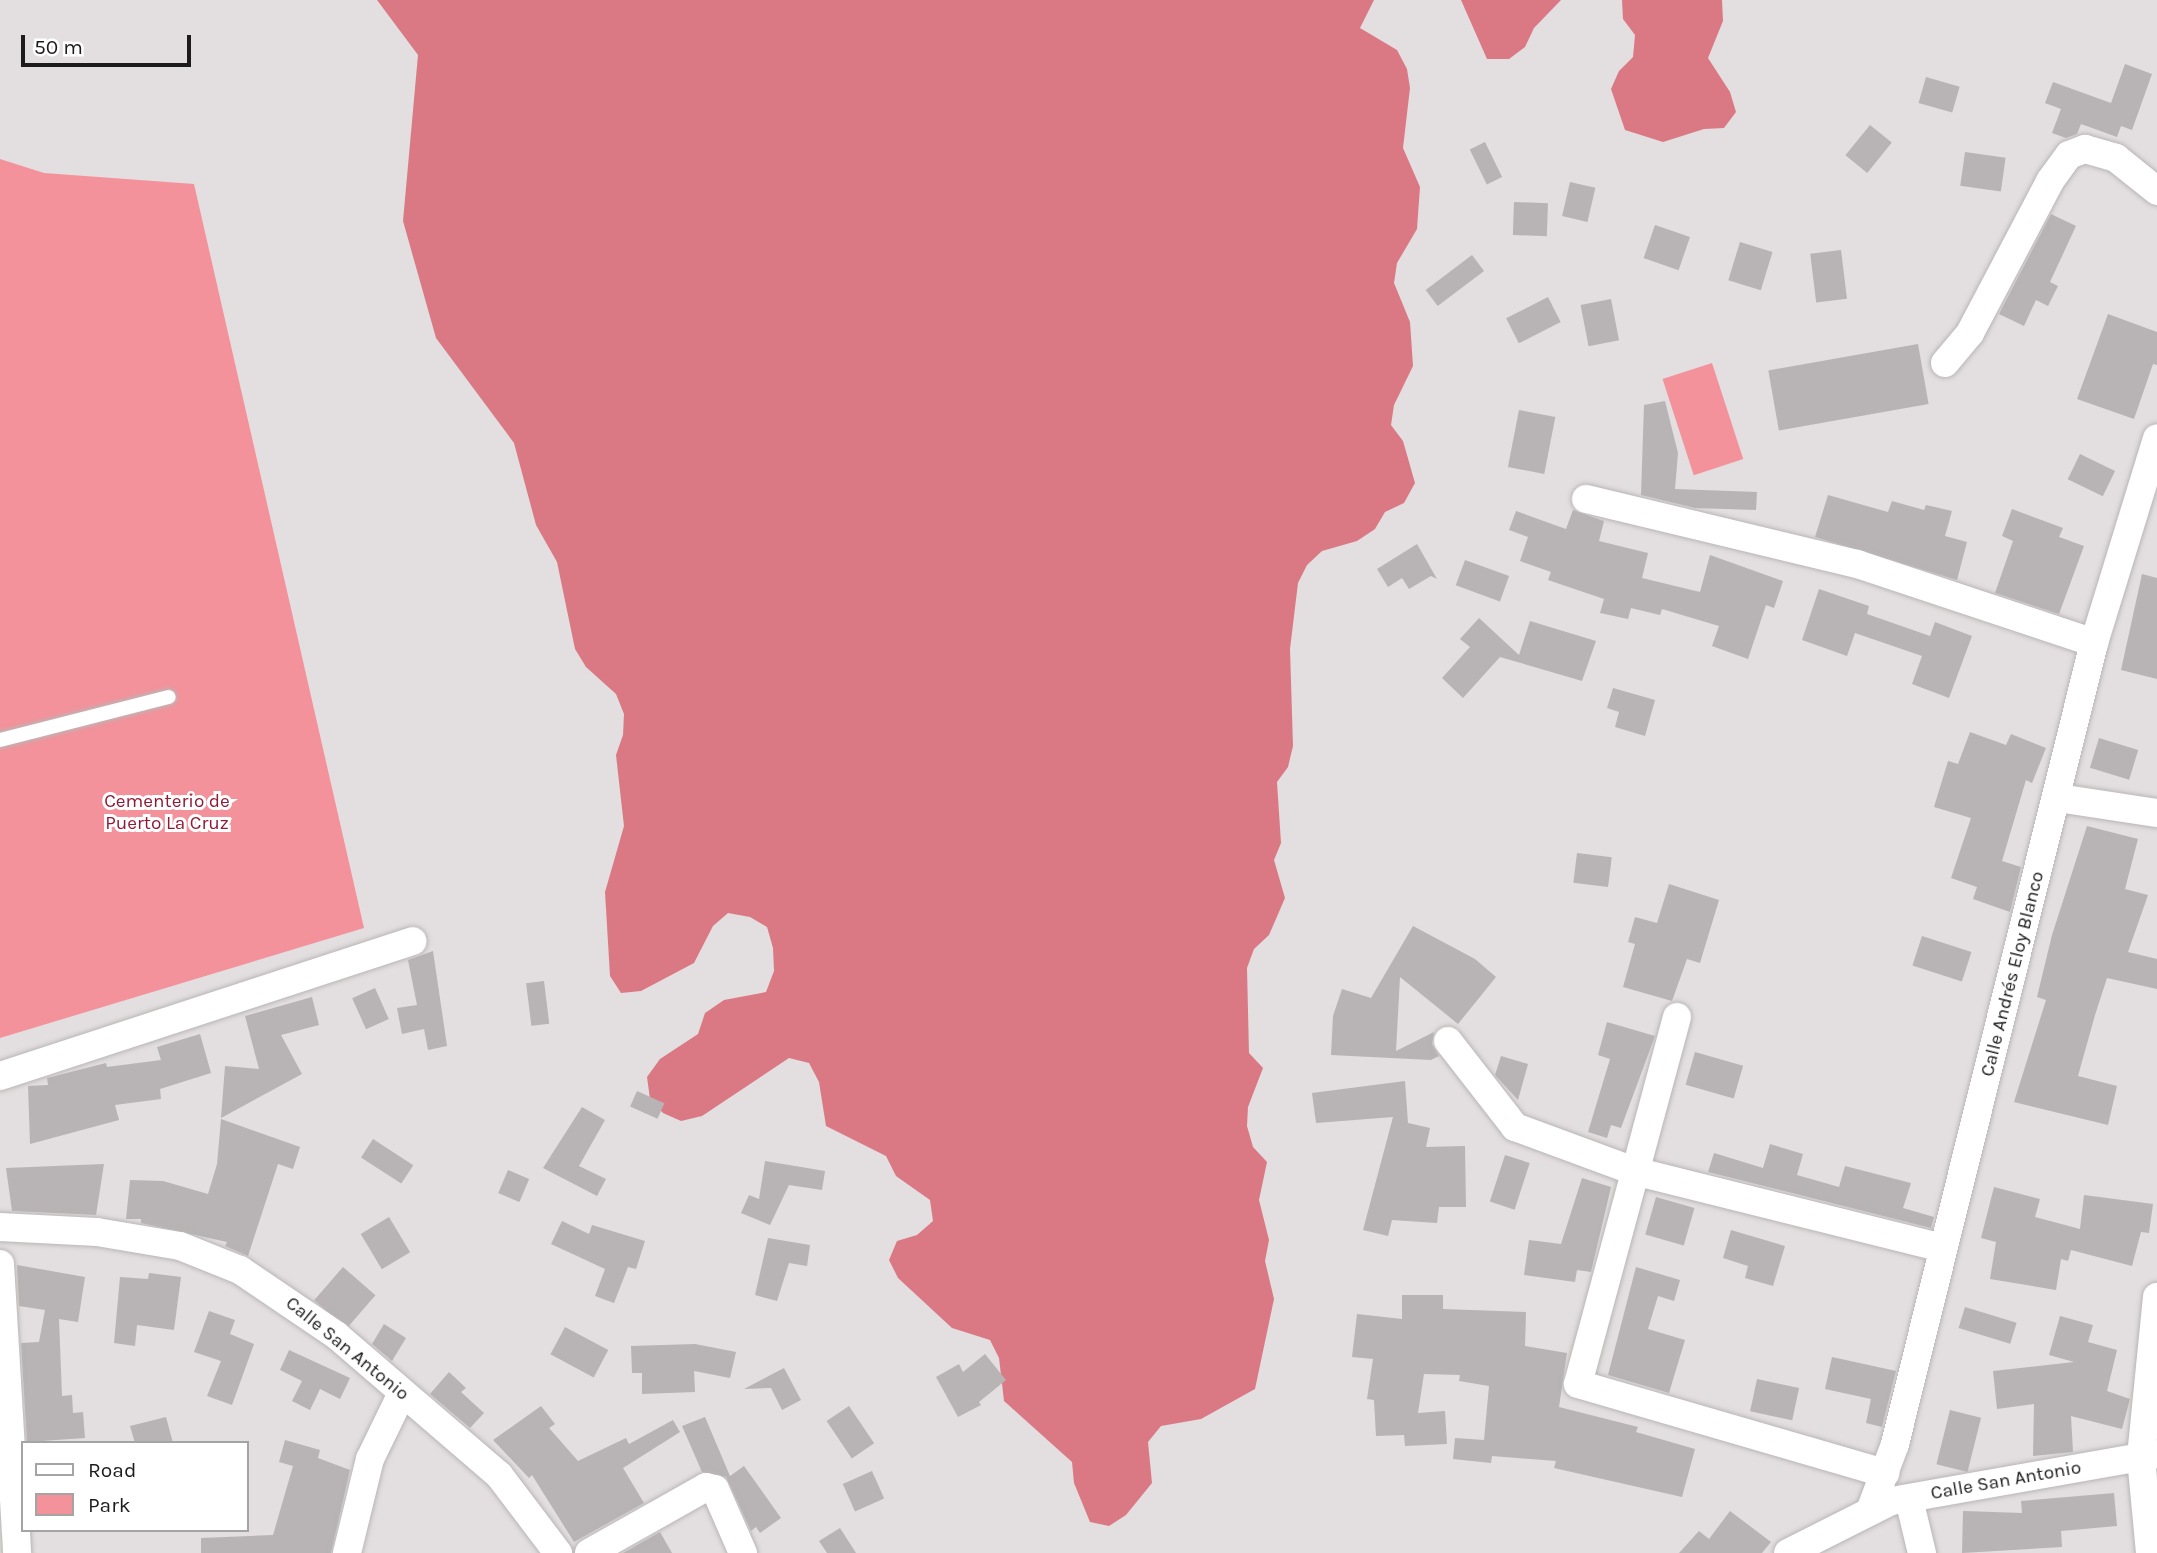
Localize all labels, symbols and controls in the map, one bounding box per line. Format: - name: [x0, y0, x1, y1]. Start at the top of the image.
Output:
- scale bar: [24, 21, 194, 65]
- text: 50 m: [34, 35, 83, 59]
- park label: Cementerio de Puerto La Cruz: [104, 791, 230, 835]
- street label: Calle Andrés Eloy Blanco: [1976, 869, 2050, 1079]
- street label: Calle San Antonio: [281, 1292, 413, 1406]
- legend: [21, 1441, 248, 1532]
- street label: Calle San Antonio: [1929, 1457, 2083, 1505]
- text: Road: [88, 1458, 136, 1482]
- text: Park: [88, 1493, 131, 1517]

